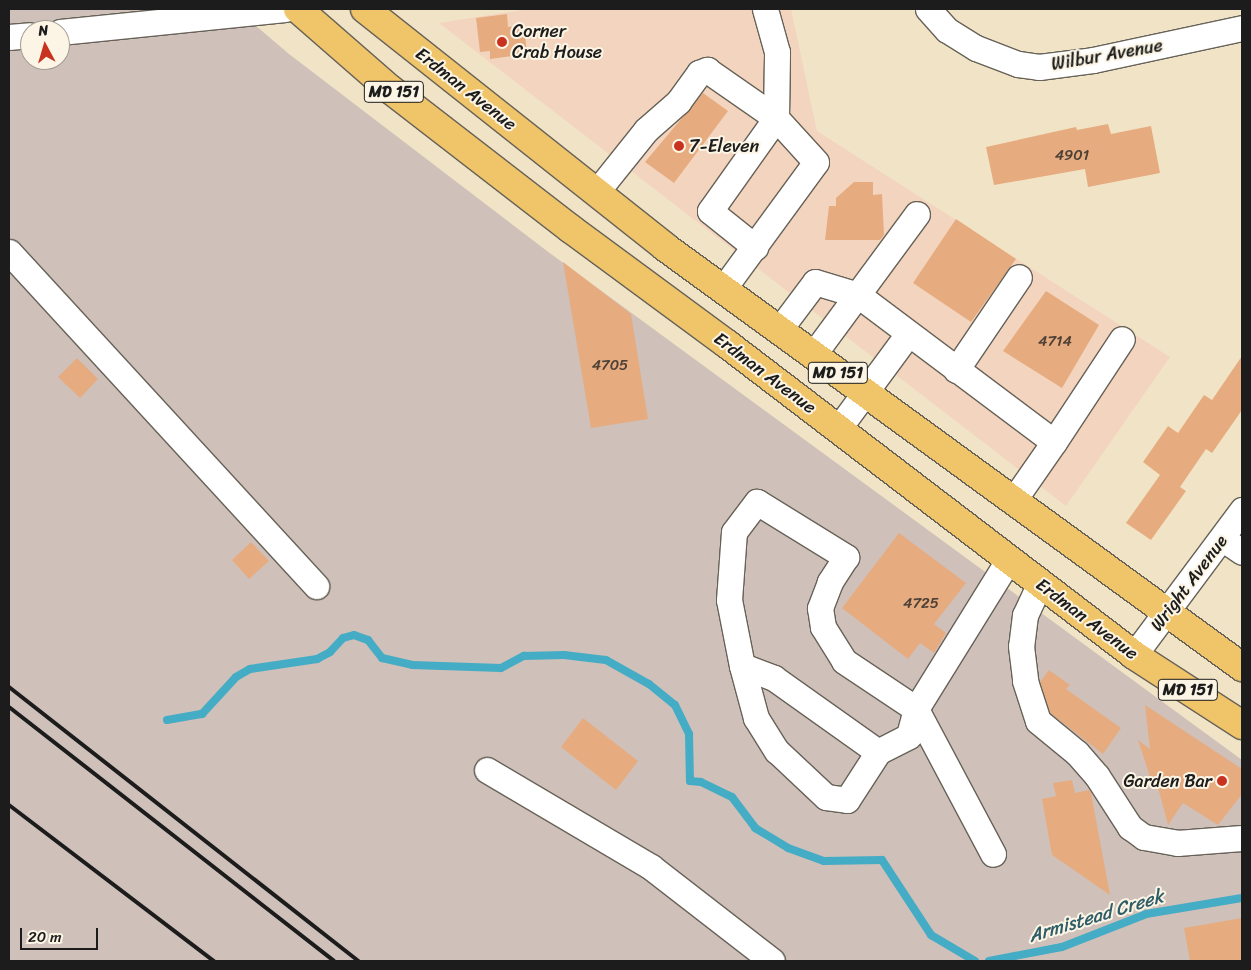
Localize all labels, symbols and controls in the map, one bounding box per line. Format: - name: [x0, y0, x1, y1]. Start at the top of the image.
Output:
- text: N: [37, 18, 50, 44]
- north arrow: [20, 20, 70, 70]
- place label: Corner Crab House: [512, 21, 602, 64]
- street label: Wilbur Avenue: [1050, 35, 1164, 75]
- marker: Corner Crab House: [496, 36, 508, 48]
- street label: Erdman Avenue: [411, 43, 521, 135]
- road number: MD 151: [363, 78, 425, 105]
- place label: 7-Eleven: [689, 135, 759, 157]
- marker: 7-Eleven: [673, 140, 685, 152]
- house number: 4901: [1055, 147, 1089, 165]
- street label: Erdman Avenue: [710, 328, 820, 418]
- house number: 4714: [1038, 333, 1072, 351]
- house number: 4705: [592, 357, 628, 375]
- road number: MD 151: [807, 359, 869, 386]
- street label: Wright Avenue: [1146, 531, 1232, 635]
- street label: Erdman Avenue: [1032, 574, 1142, 664]
- house number: 4725: [903, 595, 939, 613]
- road number: MD 151: [1157, 676, 1219, 704]
- place label: Garden Bar: [1123, 770, 1212, 792]
- marker: Garden Bar: [1216, 775, 1228, 787]
- water label: Armistead Creek: [1026, 885, 1166, 947]
- scale bar: [22, 918, 100, 950]
- text: 20 m: [28, 924, 62, 950]

